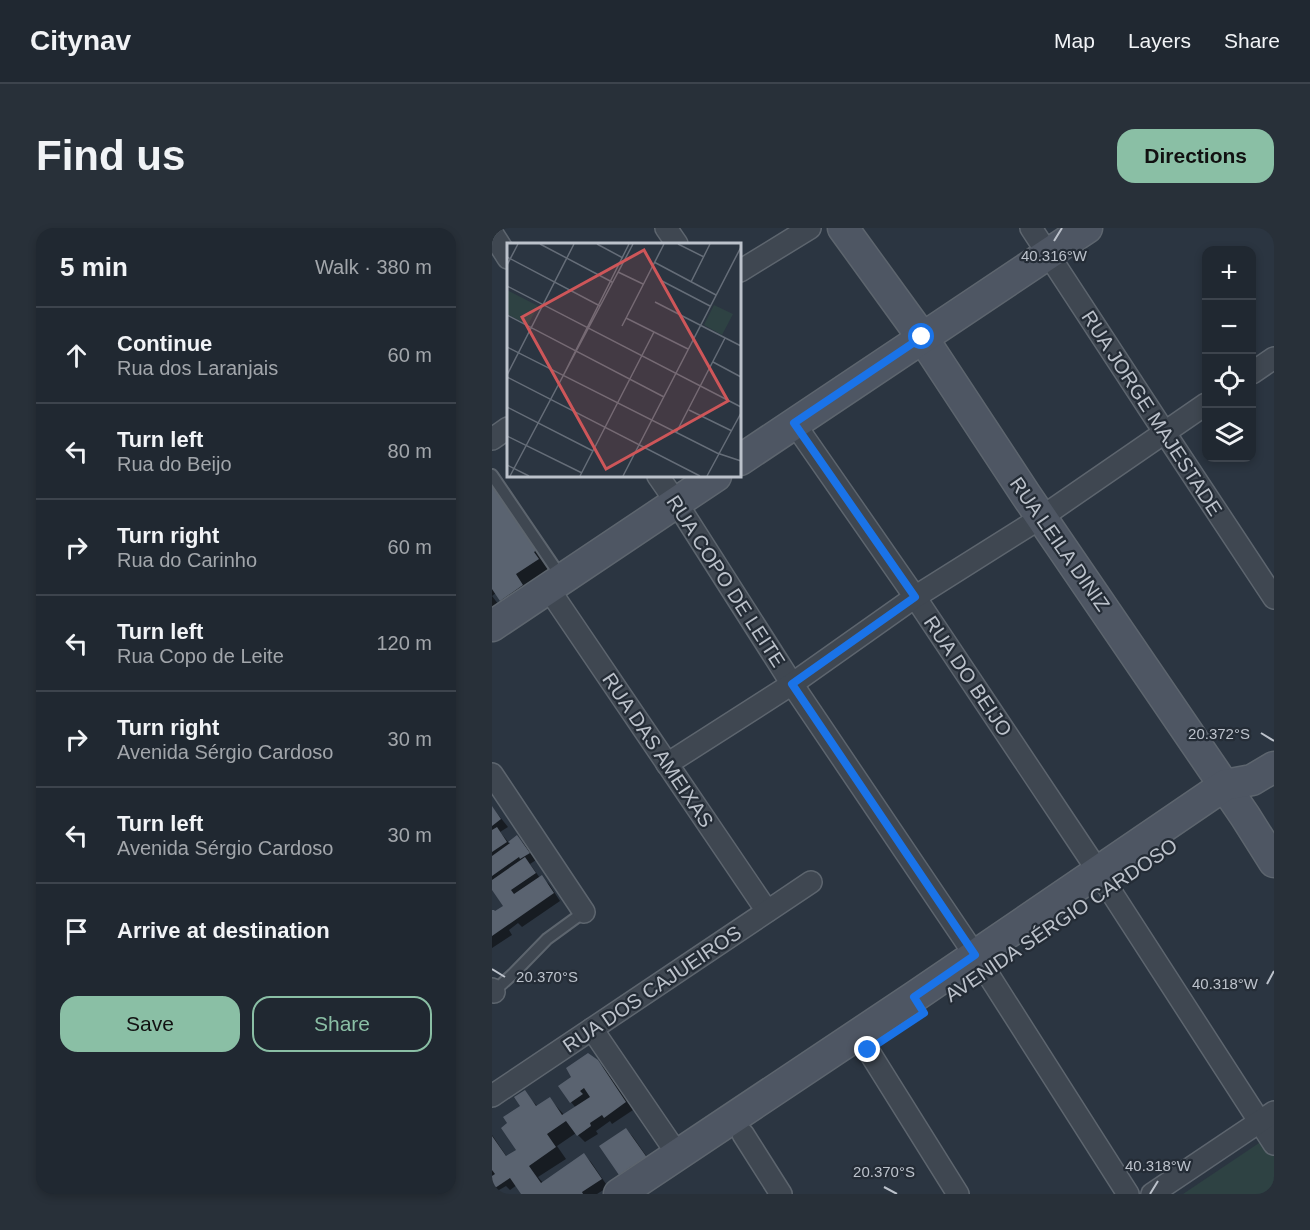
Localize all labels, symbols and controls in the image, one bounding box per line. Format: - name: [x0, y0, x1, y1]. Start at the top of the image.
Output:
- text: Citynav: [30, 25, 131, 56]
- text: Map: [1054, 29, 1095, 52]
- text: Layers: [1128, 29, 1191, 52]
- text: Share: [1224, 29, 1280, 52]
- button: Directions: [1117, 129, 1274, 183]
- text: Find us: [36, 132, 185, 179]
- inset map: [507, 243, 741, 477]
- map controls: [1202, 246, 1256, 462]
- button: +: [1202, 246, 1256, 300]
- text: 40.316°W: [1021, 247, 1088, 264]
- text: 5 min: [60, 252, 128, 282]
- text: Walk · 380 m: [315, 256, 432, 278]
- button: −: [1202, 300, 1256, 354]
- street label: RUA JORGE MAJESTADE: [1078, 307, 1226, 519]
- route start: [908, 323, 934, 349]
- text: Continue: [117, 331, 212, 356]
- icon: ahead: [60, 339, 93, 372]
- text: 60 m: [388, 344, 432, 366]
- button: locate: [1202, 354, 1256, 408]
- text: Rua dos Laranjais: [117, 357, 278, 379]
- button: layers: [1202, 408, 1256, 462]
- text: Turn left: [117, 427, 203, 452]
- icon: left: [60, 435, 93, 468]
- text: 80 m: [388, 440, 432, 462]
- text: Rua do Beijo: [117, 453, 232, 475]
- street label: RUA LEILA DINIZ: [1006, 473, 1114, 615]
- street label: RUA COPO DE LEITE: [662, 491, 790, 671]
- text: Turn right: [117, 523, 219, 548]
- icon: right: [60, 531, 93, 564]
- text: 60 m: [388, 536, 432, 558]
- text: Rua do Carinho: [117, 549, 257, 571]
- street label: RUA DO BEIJO: [920, 612, 1016, 740]
- text: Turn left: [117, 619, 203, 644]
- icon: left: [60, 627, 93, 660]
- text: 120 m: [376, 632, 432, 654]
- text: Rua Copo de Leite: [117, 645, 284, 667]
- street label: RUA DAS AMEIXAS: [598, 669, 718, 831]
- text: Turn right: [117, 715, 219, 740]
- icon: right: [60, 723, 93, 756]
- text: 20.372°S: [1188, 725, 1250, 742]
- text: 30 m: [388, 728, 432, 750]
- text: Avenida Sérgio Cardoso: [117, 741, 333, 763]
- text: Turn left: [117, 811, 203, 836]
- icon: left: [60, 819, 93, 852]
- text: 30 m: [388, 824, 432, 846]
- street label: AVENIDA SÉRGIO CARDOSO: [941, 834, 1181, 1006]
- text: Avenida Sérgio Cardoso: [117, 837, 333, 859]
- icon: arrive: [60, 915, 93, 948]
- text: Arrive at destination: [117, 918, 330, 943]
- street label: RUA DOS CAJUEIROS: [559, 921, 745, 1057]
- text: 20.370°S: [516, 968, 578, 985]
- text: 40.318°W: [1192, 975, 1259, 992]
- button: Save: [60, 996, 240, 1052]
- button: Share: [252, 996, 432, 1052]
- route end: [854, 1036, 880, 1062]
- text: 40.318°W: [1125, 1157, 1192, 1174]
- text: 20.370°S: [853, 1163, 915, 1180]

